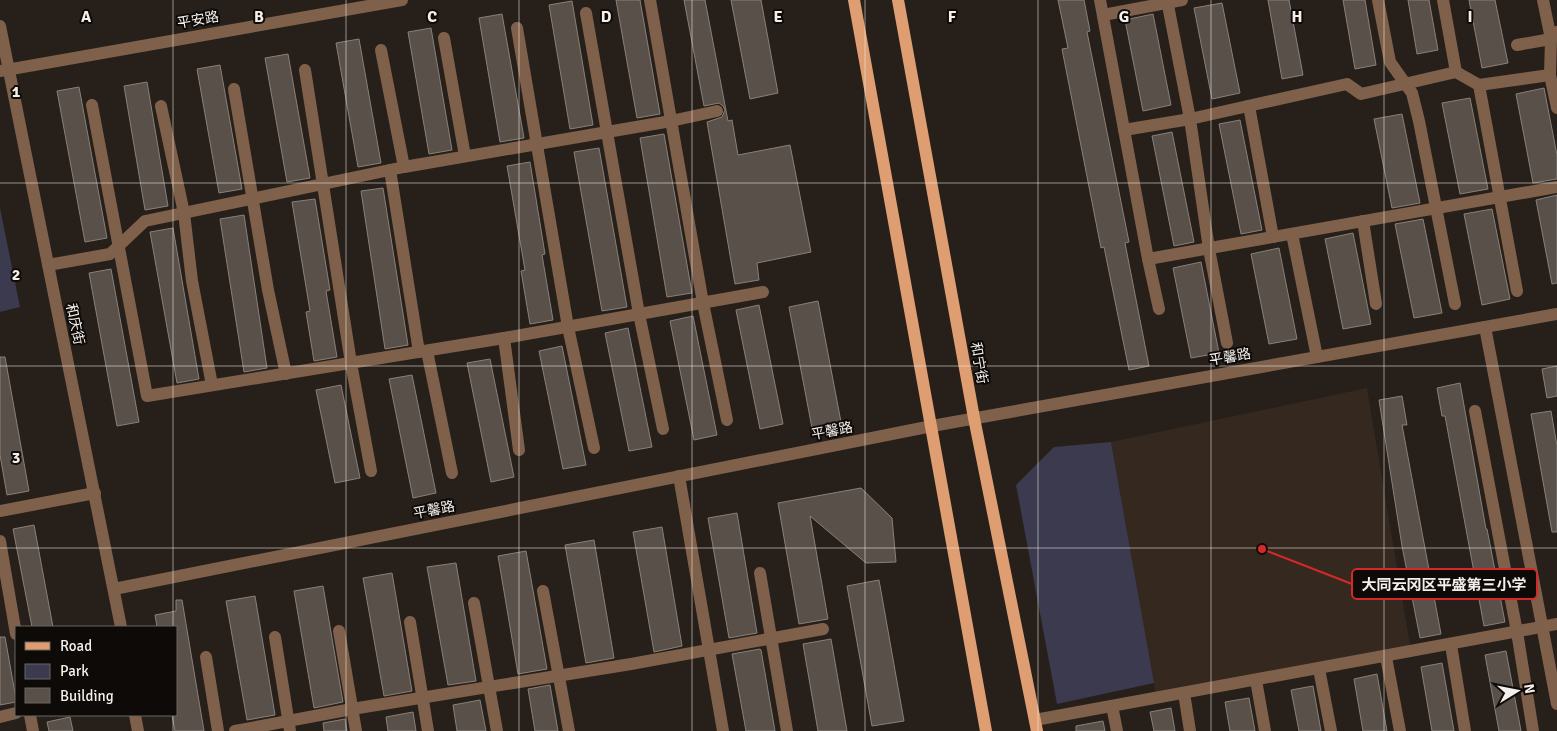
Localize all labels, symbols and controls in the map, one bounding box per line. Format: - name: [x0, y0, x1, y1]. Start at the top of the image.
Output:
- text: A: [81, 7, 92, 27]
- text: B: [254, 7, 264, 27]
- text: C: [427, 7, 437, 27]
- text: D: [601, 7, 612, 27]
- text: E: [773, 7, 783, 27]
- text: F: [948, 7, 957, 27]
- text: G: [1119, 7, 1129, 27]
- text: H: [1292, 7, 1302, 27]
- text: I: [1467, 7, 1473, 27]
- street label: 平安路: [176, 8, 220, 32]
- text: 1: [12, 82, 21, 102]
- text: 2: [12, 265, 20, 285]
- street label: 和庆街: [62, 302, 88, 346]
- street label: 和宁街: [967, 341, 991, 385]
- street label: 平馨路: [1208, 345, 1252, 369]
- street label: 平馨路: [810, 419, 854, 443]
- text: 3: [12, 448, 20, 468]
- street label: 平馨路: [412, 498, 456, 522]
- callout: 大同云冈区平盛第三小学: [1352, 569, 1537, 599]
- text: 大同云冈区平盛第三小学: [1361, 576, 1527, 594]
- legend: [15, 626, 178, 716]
- text: Road: [60, 637, 92, 655]
- text: Park: [60, 662, 89, 680]
- north arrow: [1492, 666, 1542, 716]
- text: N: [1520, 683, 1539, 695]
- text: Building: [60, 687, 114, 705]

